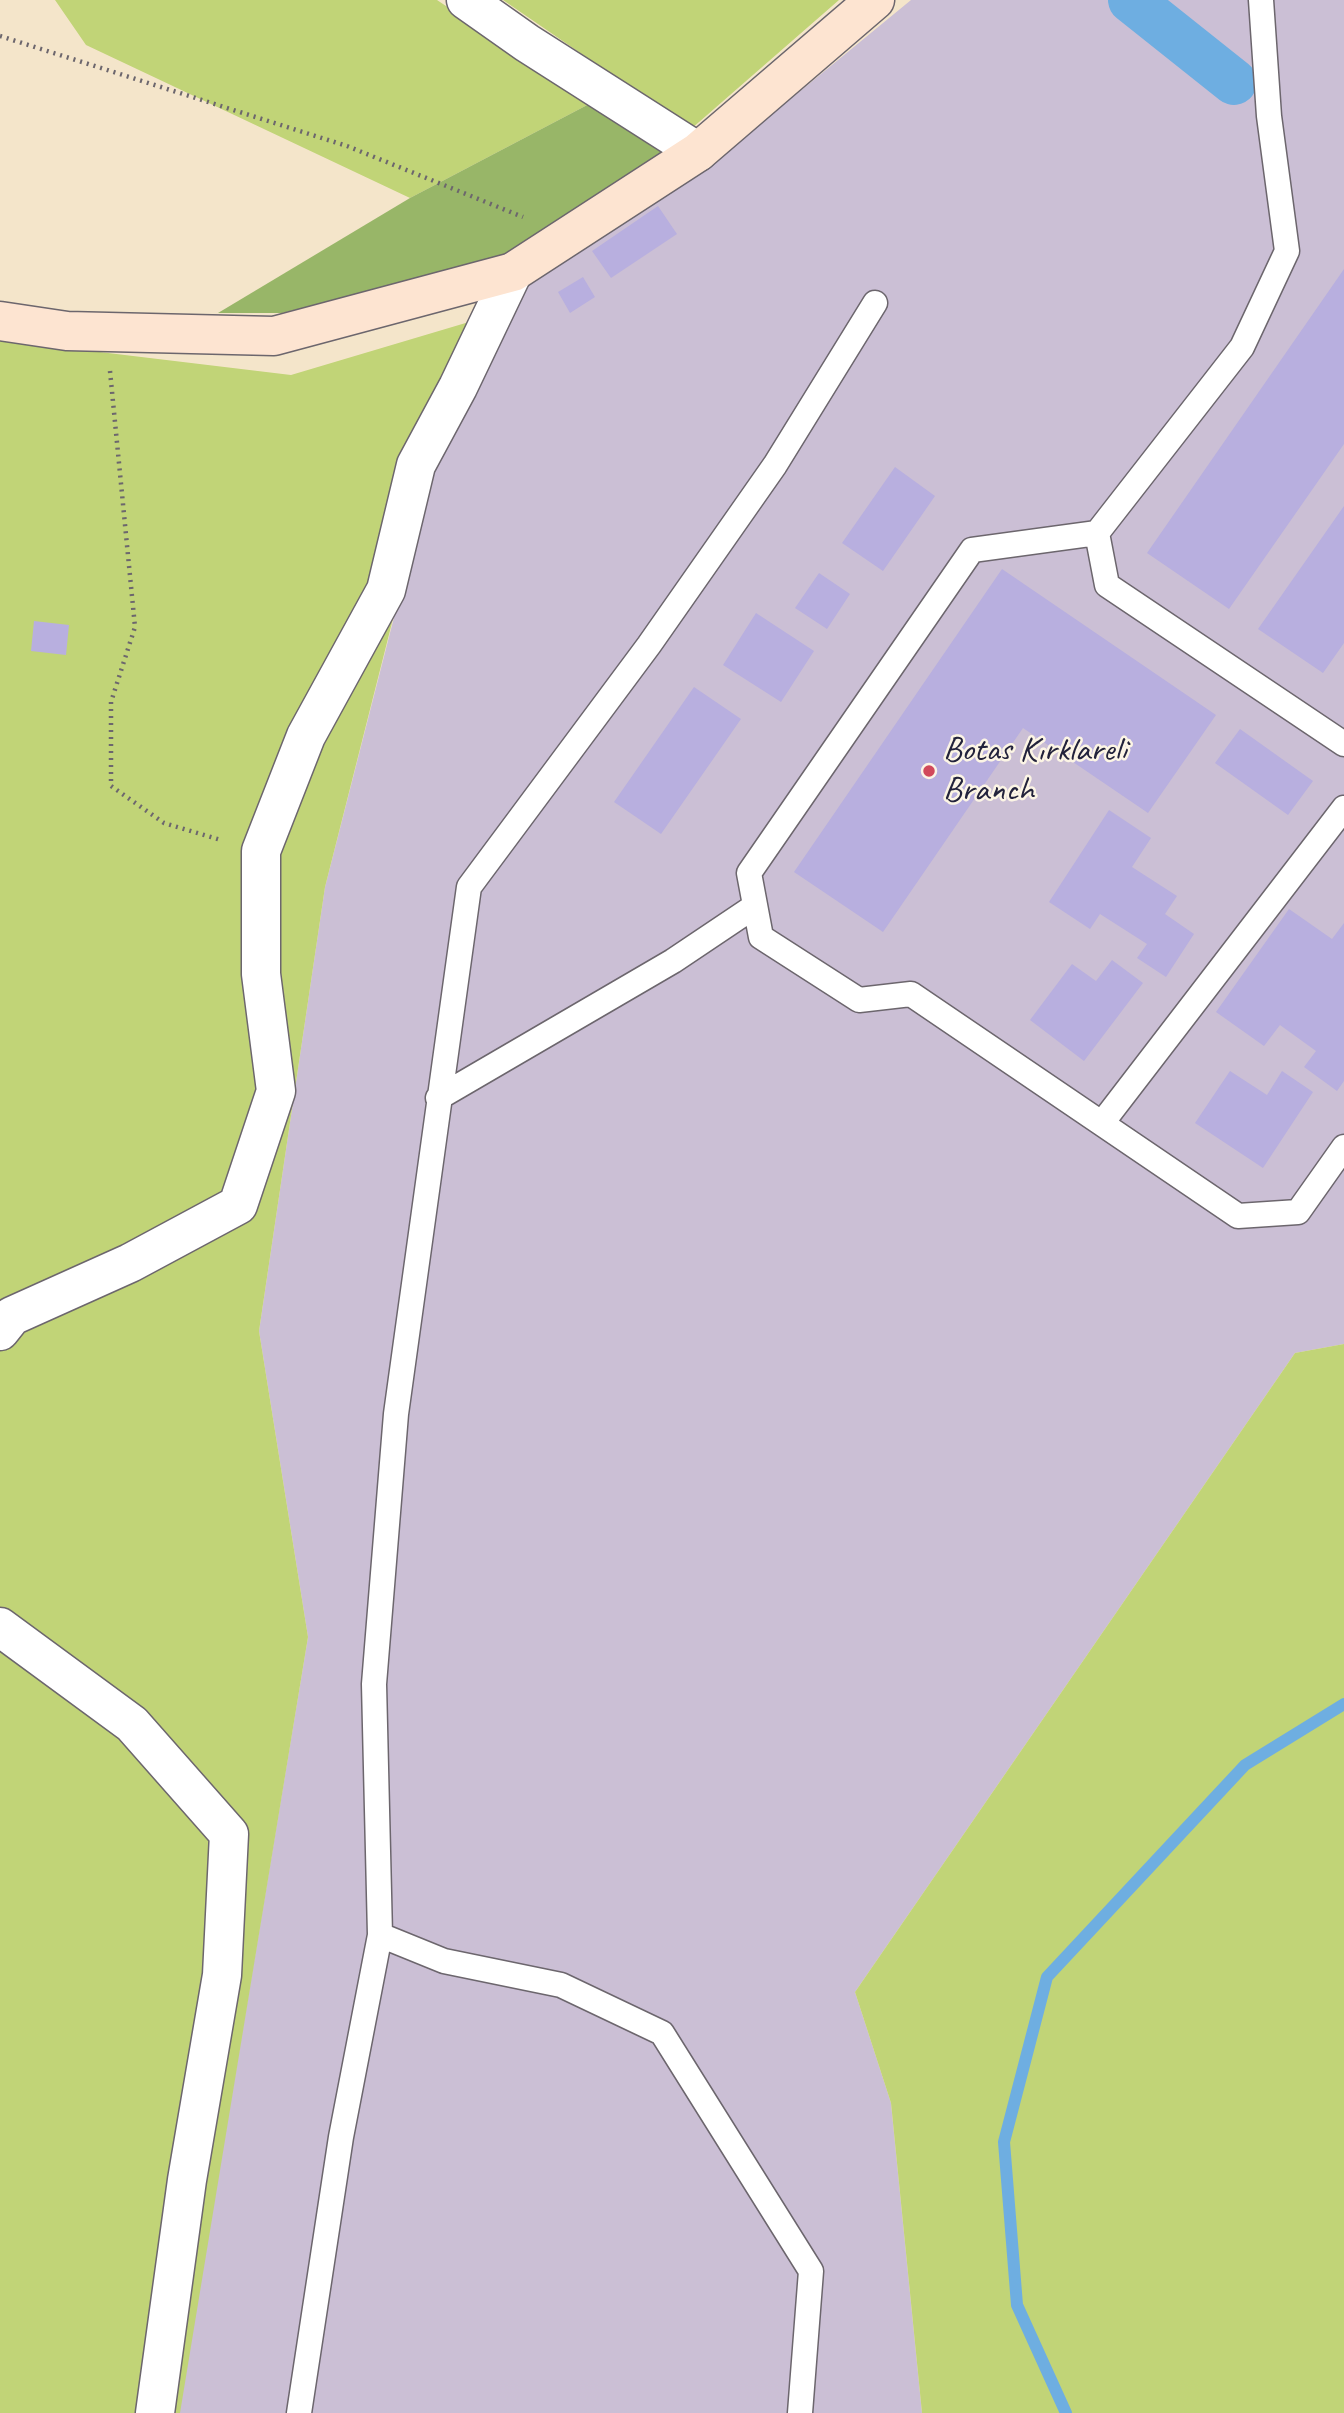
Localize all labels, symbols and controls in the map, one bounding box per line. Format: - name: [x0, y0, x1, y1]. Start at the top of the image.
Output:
- place label: Botas Kırklareli Branch: [943, 730, 1127, 812]
- marker: Botas Kırklareli Branch: [921, 763, 937, 779]

